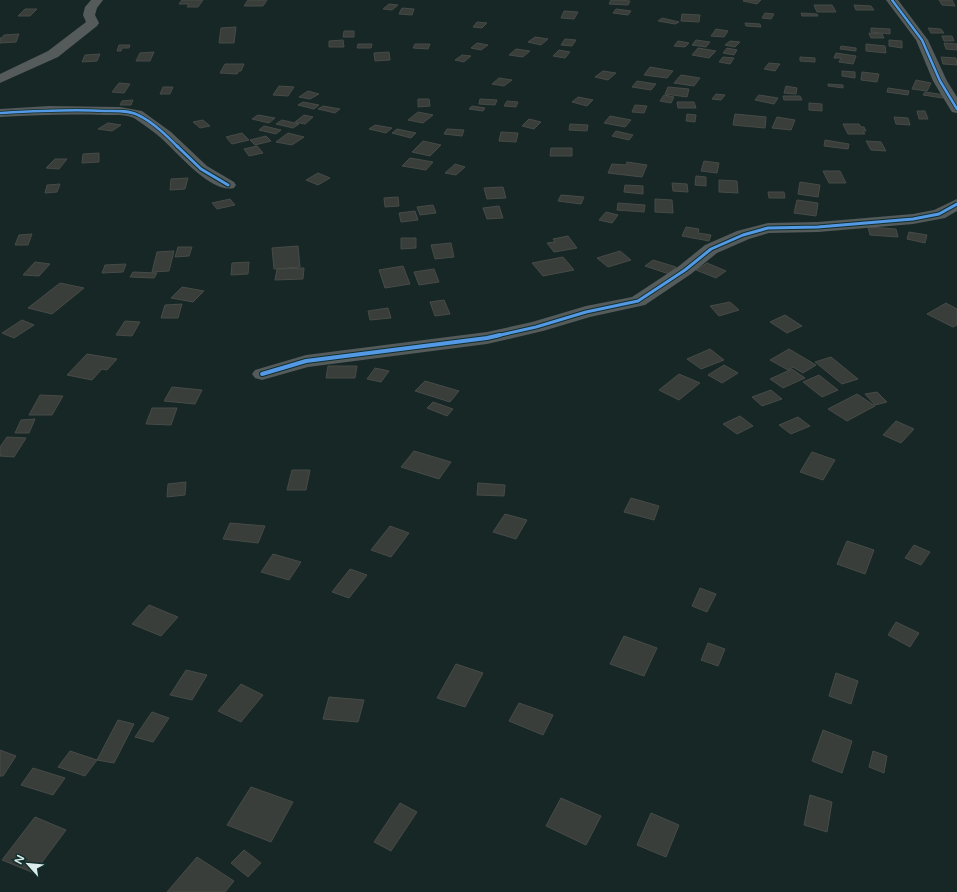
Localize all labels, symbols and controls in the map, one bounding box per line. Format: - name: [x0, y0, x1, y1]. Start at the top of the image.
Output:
- north arrow: [8, 844, 48, 884]
- text: N: [12, 853, 27, 867]

